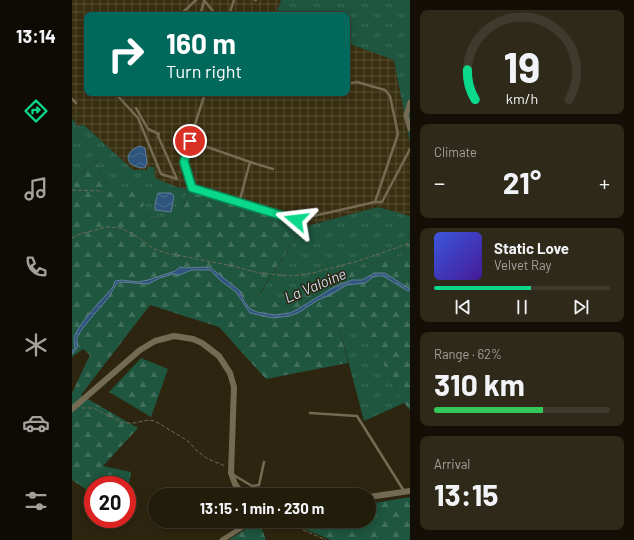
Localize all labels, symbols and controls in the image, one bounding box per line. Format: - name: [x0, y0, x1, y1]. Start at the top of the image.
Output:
- text: 13:14: [16, 25, 56, 47]
- text: 160 m: [166, 26, 236, 60]
- icon: right: [100, 28, 152, 80]
- text: 19: [504, 41, 540, 91]
- text: Turn right: [166, 60, 242, 82]
- text: km/h: [506, 90, 538, 107]
- icon: directions: [22, 97, 50, 125]
- pin: [173, 124, 207, 158]
- icon: arrive: [179, 130, 201, 152]
- text: Climate: [434, 144, 477, 160]
- text: 21°: [503, 164, 541, 200]
- text: −: [434, 169, 445, 195]
- text: +: [599, 169, 610, 195]
- icon: music: [22, 175, 50, 203]
- position arrow: [275, 199, 317, 241]
- text: Static Love: [494, 239, 569, 257]
- icon: phone: [22, 253, 50, 281]
- text: Velvet Ray: [494, 257, 552, 273]
- water label: La Valoine: [281, 264, 349, 306]
- icon: previous: [452, 296, 474, 318]
- icon: pause: [511, 296, 533, 318]
- icon: next: [570, 296, 592, 318]
- icon: climate: [22, 331, 50, 359]
- text: Range · 62%: [434, 346, 502, 362]
- text: 310 km: [434, 366, 525, 402]
- icon: car: [22, 409, 50, 437]
- text: Arrival: [434, 456, 470, 472]
- speed limit sign: 20: [84, 476, 136, 528]
- text: 13:15: [434, 476, 499, 512]
- icon: filters: [22, 487, 50, 515]
- text: 13:15 · 1 min · 230 m: [200, 499, 324, 517]

